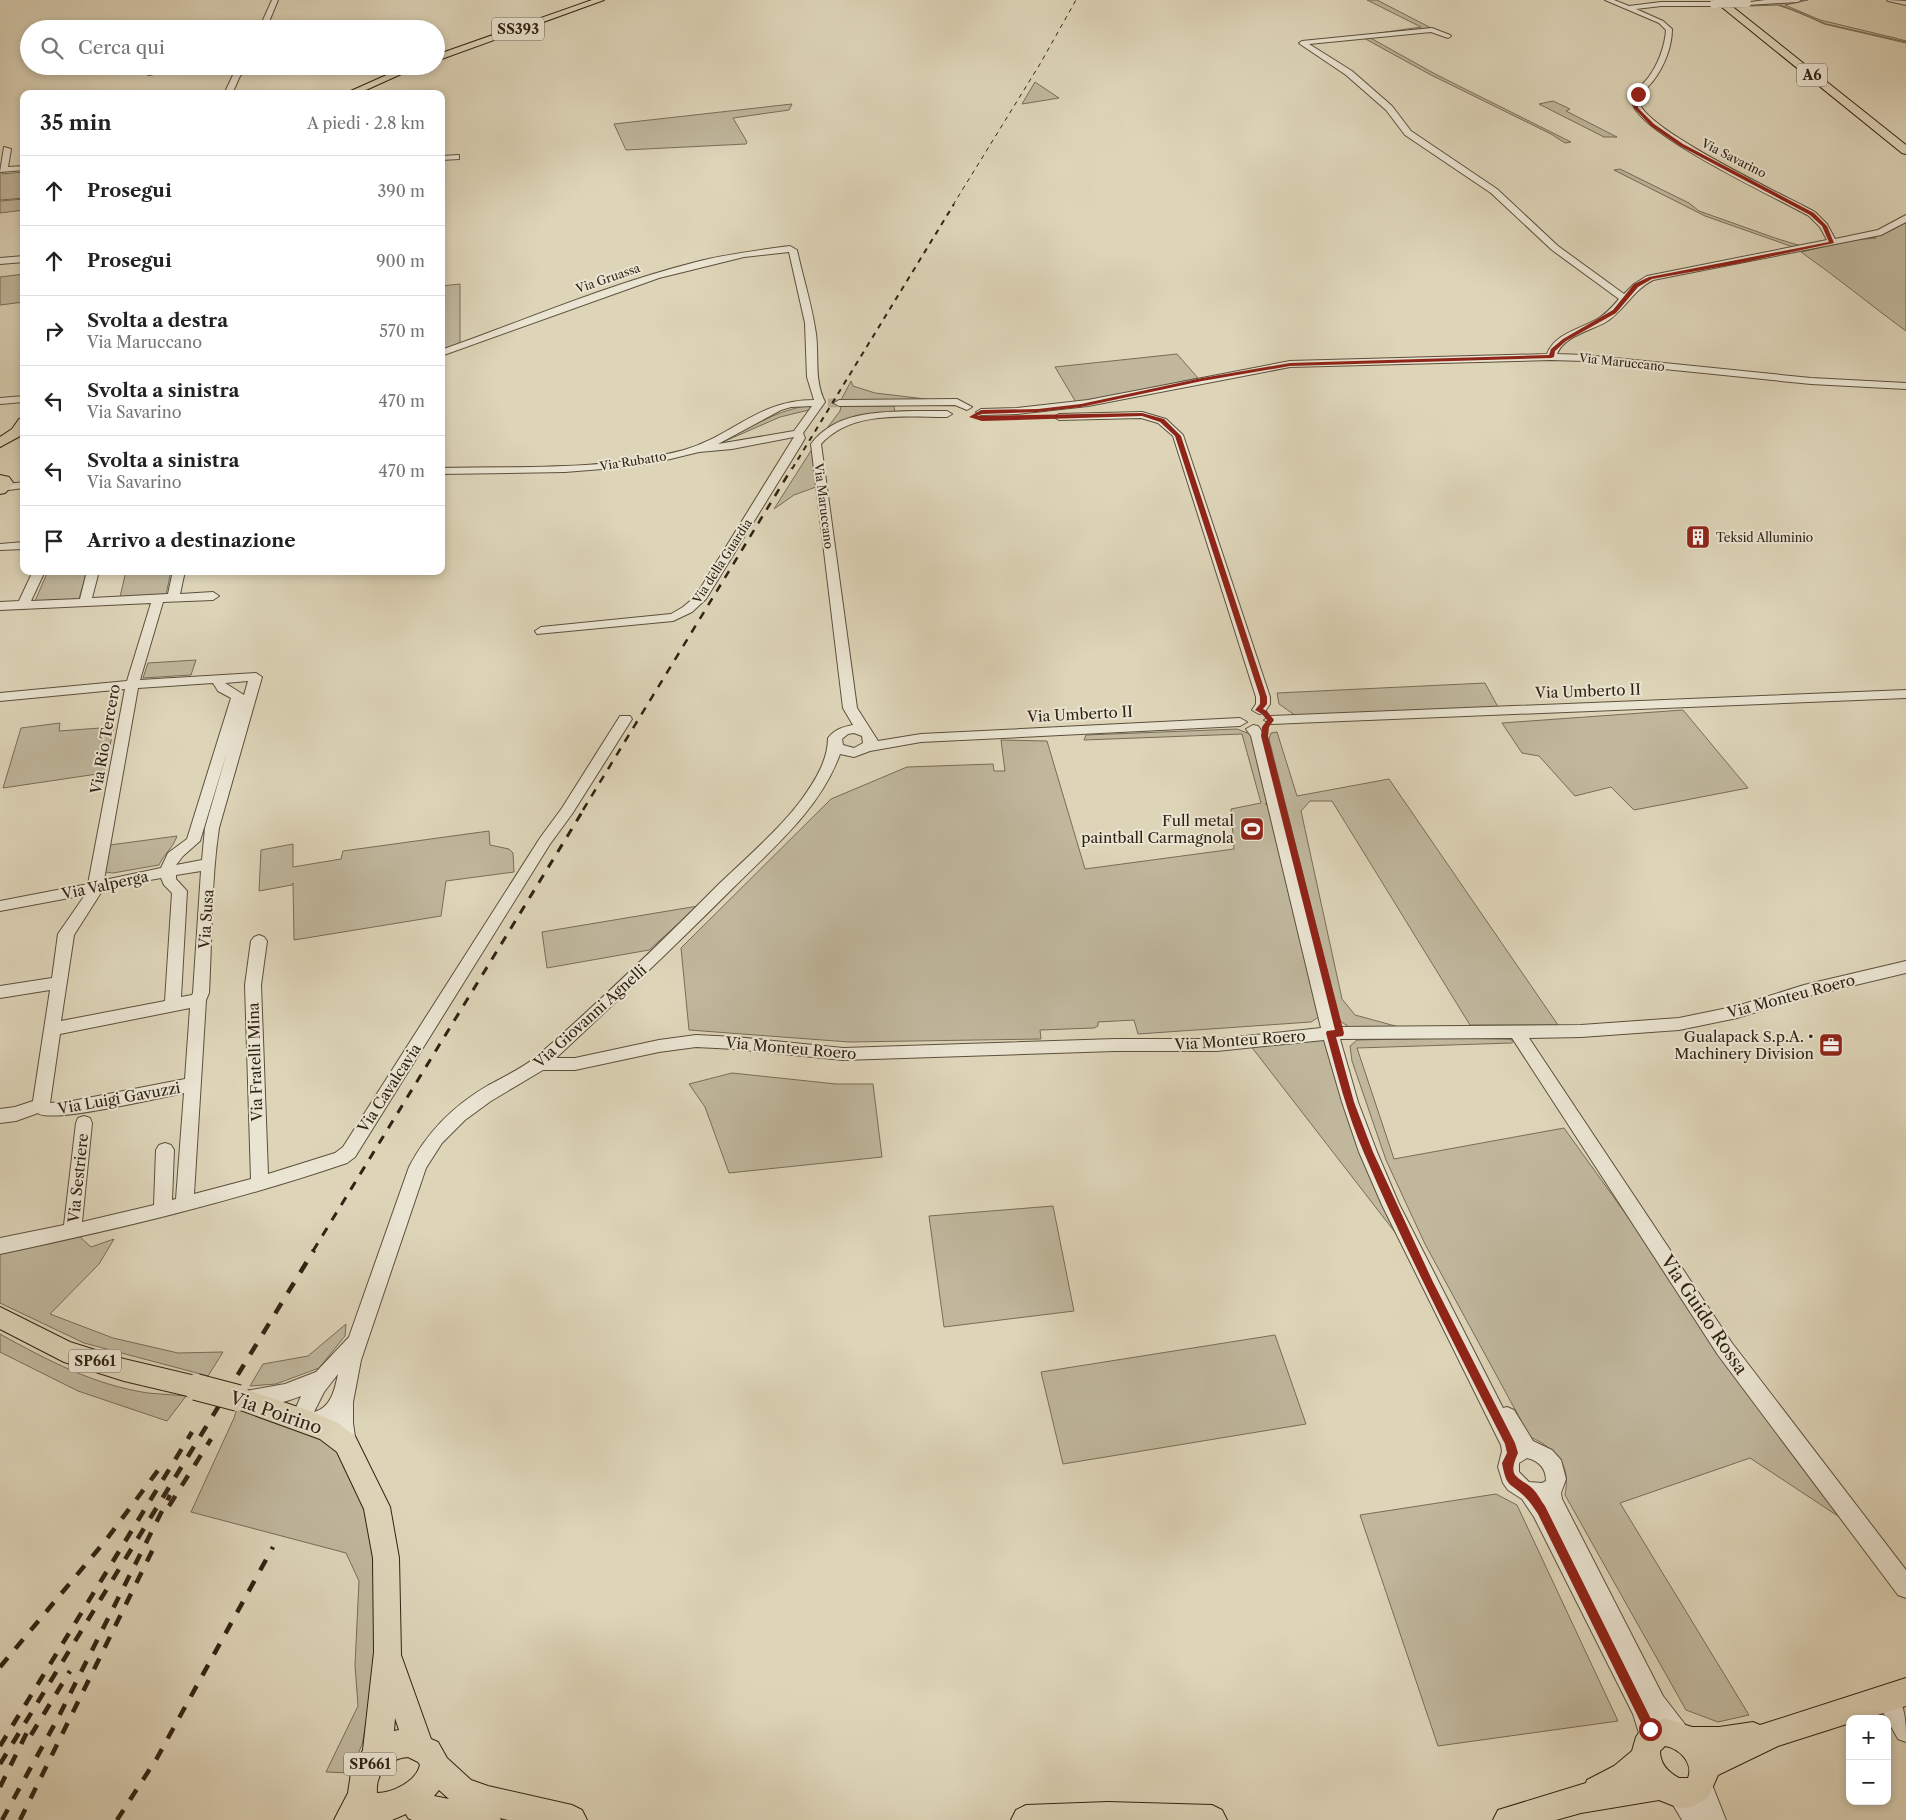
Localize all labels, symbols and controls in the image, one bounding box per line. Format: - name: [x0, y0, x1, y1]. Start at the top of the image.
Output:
- road number: SS393: [492, 18, 544, 40]
- search box: [20, 20, 445, 75]
- icon: search: [38, 34, 66, 62]
- text: Cerca qui: [78, 36, 165, 59]
- road number: A6: [1797, 64, 1827, 86]
- route end: [1627, 83, 1650, 106]
- text: 35 min: [40, 110, 112, 135]
- text: A piedi · 2.8 km: [307, 113, 425, 133]
- street label: Via Savarino: [1698, 135, 1769, 181]
- icon: ahead: [40, 177, 68, 205]
- text: Prosegui: [87, 179, 172, 202]
- text: 390 m: [378, 181, 425, 201]
- icon: ahead: [40, 247, 68, 275]
- text: Prosegui: [87, 249, 172, 272]
- text: 900 m: [376, 251, 425, 271]
- street label: Via Gruassa: [573, 260, 643, 296]
- text: Svolta a destra: [87, 309, 228, 332]
- icon: right: [40, 317, 68, 345]
- text: 570 m: [379, 321, 425, 341]
- text: Via Maruccano: [87, 332, 202, 352]
- street label: Via Maruccano: [1577, 350, 1666, 374]
- text: Svolta a sinistra: [87, 379, 240, 402]
- icon: left: [40, 387, 68, 415]
- text: 470 m: [379, 391, 425, 411]
- text: Via Savarino: [87, 402, 182, 422]
- street label: Via Rubatto: [598, 448, 667, 474]
- text: Svolta a sinistra: [87, 449, 240, 472]
- icon: left: [40, 457, 68, 485]
- text: 470 m: [379, 461, 425, 481]
- street label: Via Maruccano: [811, 461, 837, 550]
- text: Via Savarino: [87, 472, 182, 492]
- street label: Via della Guardia: [689, 515, 755, 607]
- building icon: Teksid Alluminio: [1685, 524, 1711, 550]
- icon: arrive: [40, 527, 68, 555]
- text: Arrivo a destinazione: [87, 529, 296, 552]
- place label: Teksid Alluminio: [1716, 530, 1813, 545]
- street label: Via Umberto II: [1534, 680, 1641, 702]
- street label: Via Rio Tercero: [86, 683, 124, 796]
- street label: Via Umberto II: [1026, 702, 1133, 726]
- place label: Full metal paintball Carmagnola: [1081, 811, 1235, 847]
- sports icon: Full metal paintball Carmagnola: [1239, 816, 1265, 842]
- street label: Via Valperga: [59, 867, 150, 904]
- street label: Via Susa: [194, 888, 218, 950]
- street label: Via Giovanni Agnelli: [529, 960, 651, 1072]
- street label: Via Monteu Roero: [1724, 970, 1857, 1022]
- street label: Via Fratelli Mina: [243, 1002, 267, 1123]
- street label: Via Monteu Roero: [1173, 1026, 1306, 1054]
- place label: Gualapack S.p.A. • Machinery Division: [1674, 1027, 1815, 1063]
- office icon: Gualapack S.p.A. • Machinery Division: [1818, 1032, 1844, 1058]
- street label: Via Monteu Roero: [724, 1033, 857, 1063]
- street label: Via Cavalcavia: [353, 1040, 425, 1137]
- street label: Via Luigi Gavuzzi: [55, 1078, 182, 1118]
- street label: Via Sestriere: [64, 1132, 92, 1225]
- street label: Via Guido Rossa: [1655, 1250, 1752, 1379]
- road number: SP661: [69, 1350, 121, 1372]
- street label: Via Poirino: [226, 1387, 325, 1439]
- map controls: [1846, 1715, 1891, 1805]
- button: +: [1846, 1715, 1891, 1760]
- route start: [1639, 1718, 1662, 1741]
- road number: SP661: [344, 1752, 396, 1776]
- button: −: [1846, 1760, 1891, 1805]

